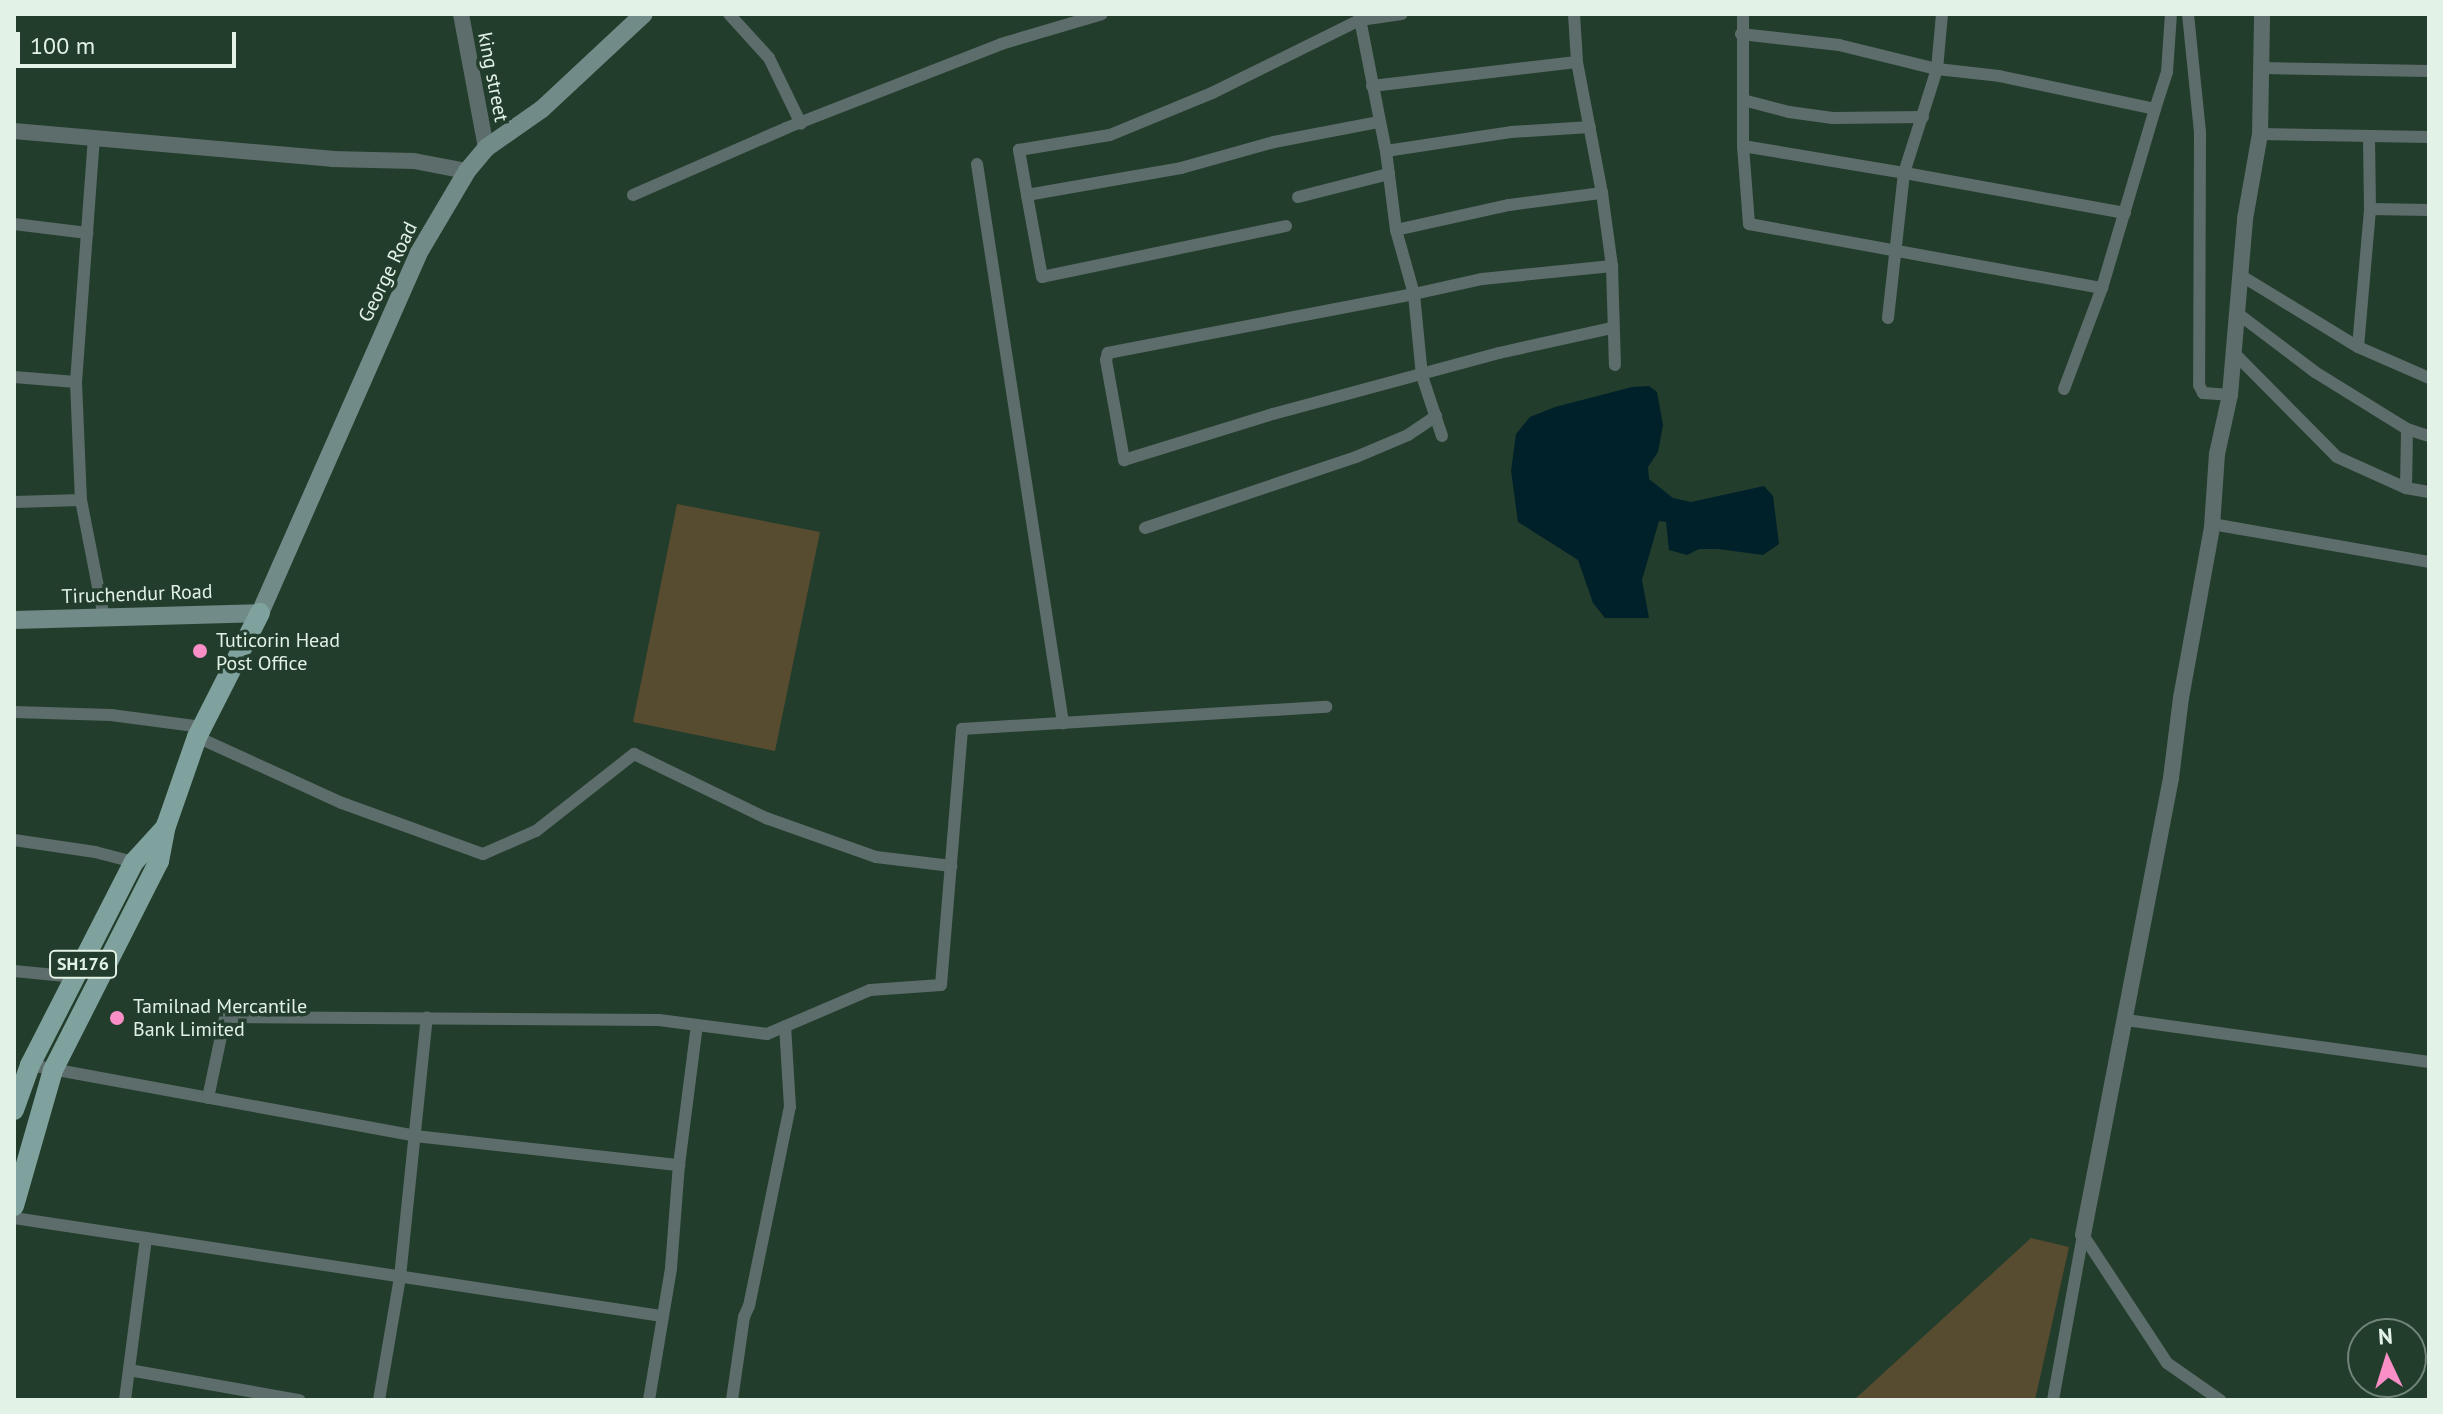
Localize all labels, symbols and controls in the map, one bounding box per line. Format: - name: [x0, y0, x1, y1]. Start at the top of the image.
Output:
- scale bar: [20, 16, 240, 66]
- text: 100 m: [30, 30, 95, 61]
- street label: king street: [473, 30, 513, 124]
- street label: George Road: [353, 218, 423, 326]
- street label: Tiruchendur Road: [61, 579, 213, 609]
- place label: Tuticorin Head Post Office: [216, 628, 340, 675]
- marker: Tuticorin Head Post Office: [191, 642, 209, 660]
- road number: SH176: [49, 950, 117, 978]
- place label: Tamilnad Mercantile Bank Limited: [133, 994, 307, 1041]
- marker: Tamilnad Mercantile Bank Limited: [108, 1009, 126, 1027]
- north arrow: [2347, 1318, 2427, 1398]
- text: N: [2377, 1322, 2394, 1351]

